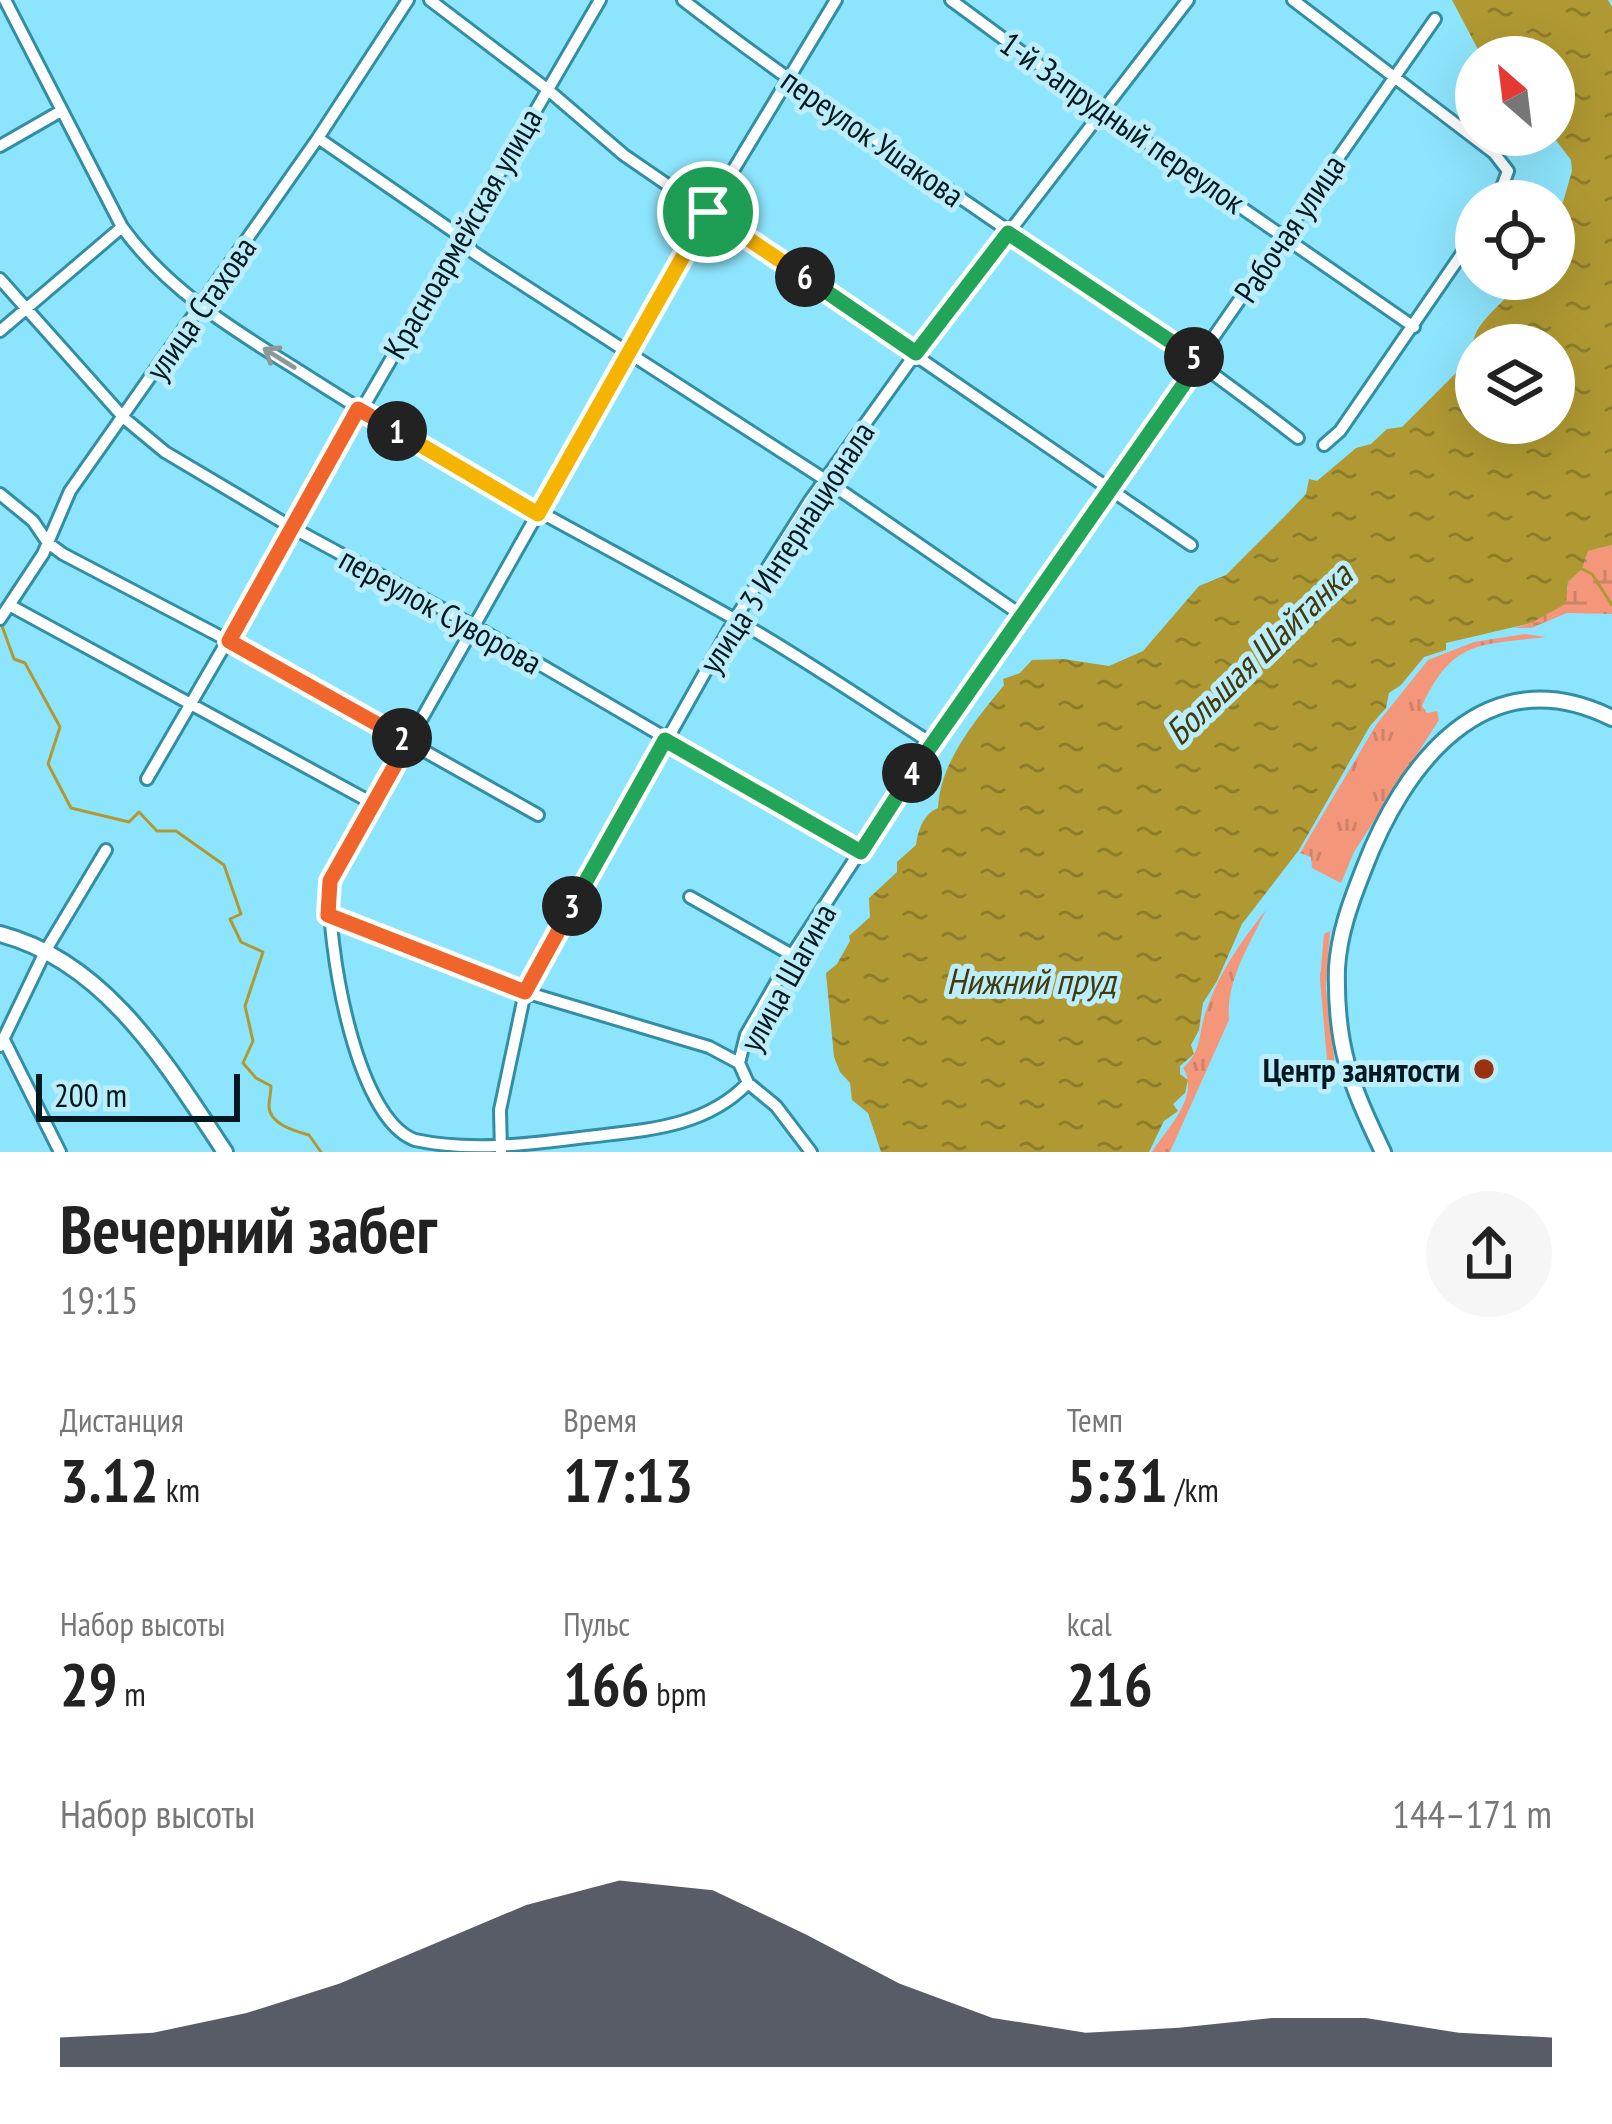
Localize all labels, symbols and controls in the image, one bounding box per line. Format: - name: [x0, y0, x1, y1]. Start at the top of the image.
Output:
- street label: 1-й Запрудный переулок: [992, 21, 1254, 223]
- north arrow: [1455, 36, 1575, 156]
- map controls: [1455, 36, 1575, 444]
- street label: переулок Ушакова: [773, 58, 973, 216]
- street label: Красноармейская улица: [373, 100, 551, 366]
- street label: Рабочая улица: [1224, 146, 1354, 310]
- pin: [657, 161, 759, 263]
- icon: arrive: [675, 179, 741, 245]
- button: locate: [1455, 180, 1575, 300]
- street label: улица Стахова: [135, 228, 265, 388]
- pin: 6: [775, 247, 835, 307]
- text: 6: [797, 255, 813, 298]
- button: layers: [1455, 324, 1575, 444]
- pin: 5: [1164, 327, 1224, 387]
- text: 5: [1186, 335, 1202, 378]
- one-way arrow: [263, 346, 297, 370]
- pin: 1: [367, 401, 427, 461]
- text: 1: [389, 409, 405, 452]
- street label: улица 3 Интернационала: [688, 413, 884, 681]
- street label: переулок Суворова: [332, 537, 550, 683]
- water label: Большая Шайтанка: [1154, 551, 1363, 754]
- pin: 2: [372, 708, 432, 768]
- text: 2: [394, 716, 410, 759]
- pin: 4: [882, 743, 942, 803]
- text: 4: [904, 751, 920, 794]
- pin: 3: [542, 876, 602, 936]
- text: 3: [564, 884, 580, 927]
- street label: улица Шагина: [729, 895, 845, 1059]
- water label: Нижний пруд: [947, 957, 1118, 1004]
- place label: Центр занятости: [1263, 1048, 1460, 1091]
- marker: Центр занятости: [1471, 1056, 1497, 1082]
- scale bar: [36, 1068, 240, 1121]
- text: 200 m: [54, 1073, 127, 1116]
- text: Вечерний забег: [60, 1186, 437, 1271]
- button: share: [1426, 1191, 1552, 1317]
- text: 19:15: [60, 1274, 138, 1325]
- text: Дистанция: [60, 1398, 184, 1441]
- text: Время: [563, 1398, 637, 1441]
- text: Темп: [1067, 1398, 1123, 1441]
- text: 3.12: [60, 1441, 159, 1519]
- text: 17:13: [563, 1441, 693, 1519]
- text: 5:31: [1067, 1441, 1168, 1519]
- text: km: [159, 1468, 200, 1511]
- text: /km: [1168, 1468, 1219, 1511]
- text: Набор высоты: [60, 1602, 225, 1645]
- text: Пульс: [563, 1602, 630, 1645]
- text: kcal: [1067, 1602, 1112, 1645]
- text: 29: [60, 1645, 117, 1723]
- text: 166: [563, 1645, 649, 1723]
- text: 216: [1067, 1645, 1153, 1723]
- text: m: [117, 1672, 146, 1715]
- text: bpm: [649, 1672, 707, 1715]
- text: Набор высоты: [60, 1788, 255, 1839]
- text: 144–171 m: [1392, 1788, 1552, 1839]

